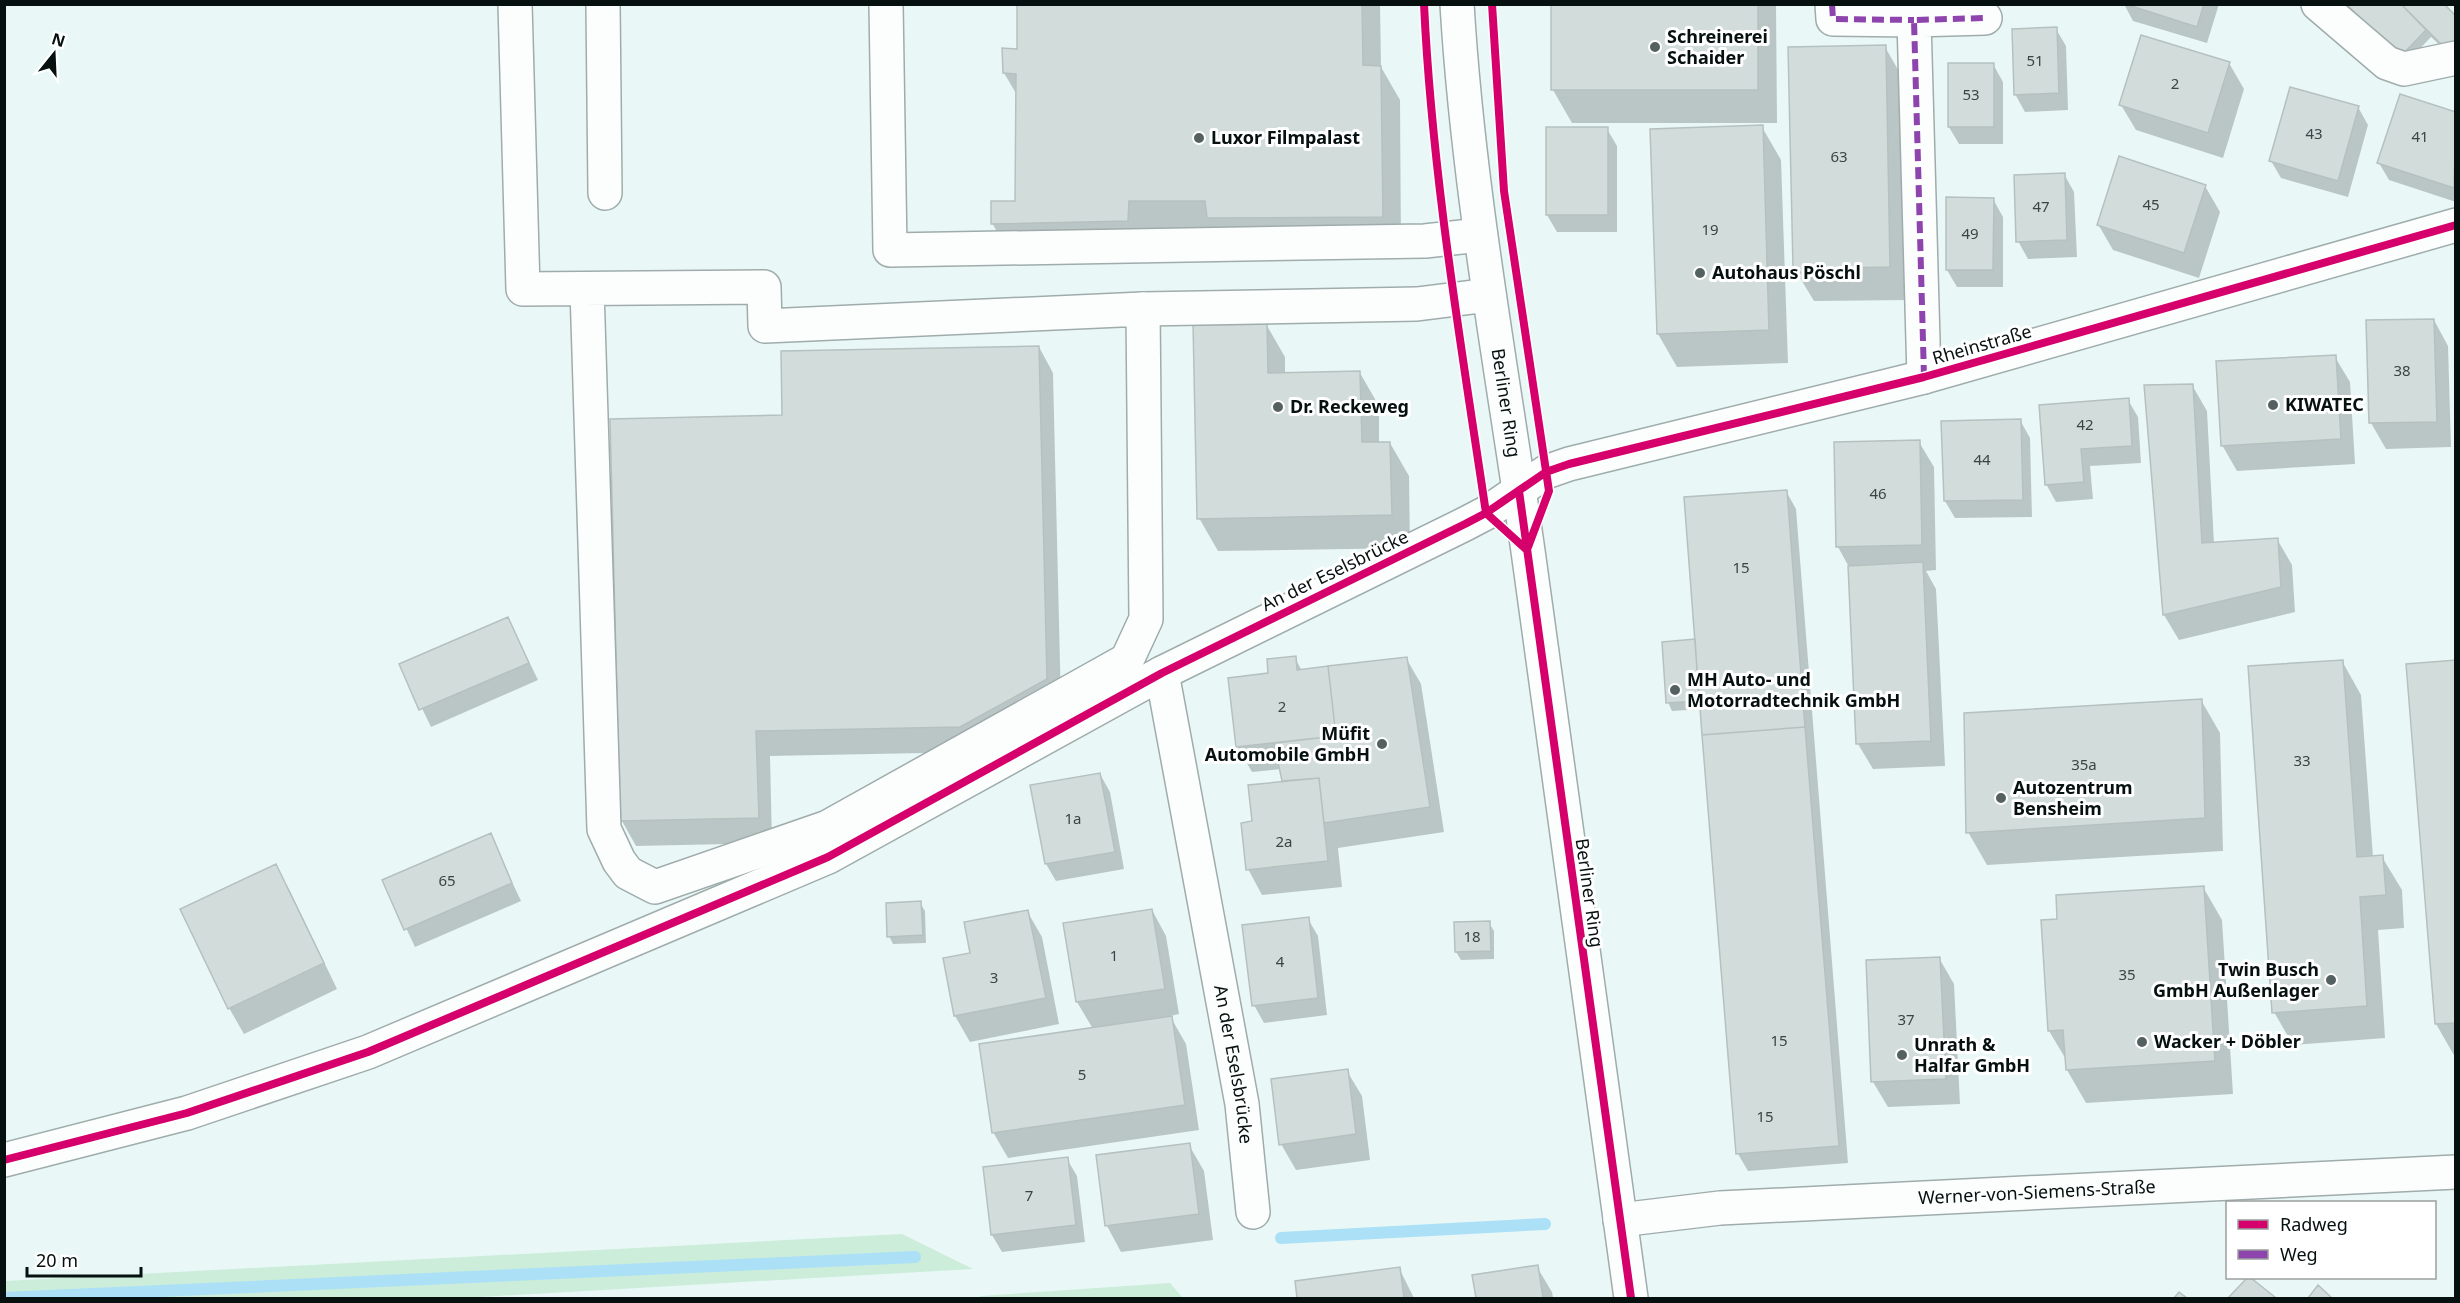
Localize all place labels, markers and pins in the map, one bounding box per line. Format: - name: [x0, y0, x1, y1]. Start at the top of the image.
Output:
- place label: Schreinerei Schaider: [1667, 24, 1768, 69]
- marker: Schreinerei Schaider: [1648, 40, 1662, 54]
- place label: Luxor Filmpalast: [1211, 125, 1360, 149]
- marker: Luxor Filmpalast: [1192, 131, 1206, 145]
- place label: Autohaus Pöschl: [1712, 260, 1861, 284]
- marker: Autohaus Pöschl: [1693, 266, 1707, 280]
- place label: KIWATEC: [2285, 392, 2364, 416]
- place label: Dr. Reckeweg: [1290, 394, 1409, 418]
- marker: KIWATEC: [2266, 398, 2280, 412]
- marker: Dr. Reckeweg: [1271, 400, 1285, 414]
- place label: MH Auto- und Motorradtechnik GmbH: [1687, 667, 1900, 712]
- marker: MH Auto- und Motorradtechnik GmbH: [1668, 683, 1682, 697]
- place label: Müfit Automobile GmbH: [1205, 721, 1370, 766]
- marker: Müfit Automobile GmbH: [1375, 737, 1389, 751]
- place label: Autozentrum Bensheim: [2013, 775, 2132, 820]
- marker: Autozentrum Bensheim: [1994, 791, 2008, 805]
- place label: Twin Busch GmbH Außenlager: [2153, 957, 2319, 1002]
- marker: Twin Busch GmbH Außenlager: [2324, 973, 2338, 987]
- place label: Wacker + Döbler: [2154, 1029, 2301, 1053]
- place label: Unrath & Halfar GmbH: [1914, 1032, 2030, 1077]
- marker: Wacker + Döbler: [2135, 1035, 2149, 1049]
- marker: Unrath & Halfar GmbH: [1895, 1048, 1909, 1062]

